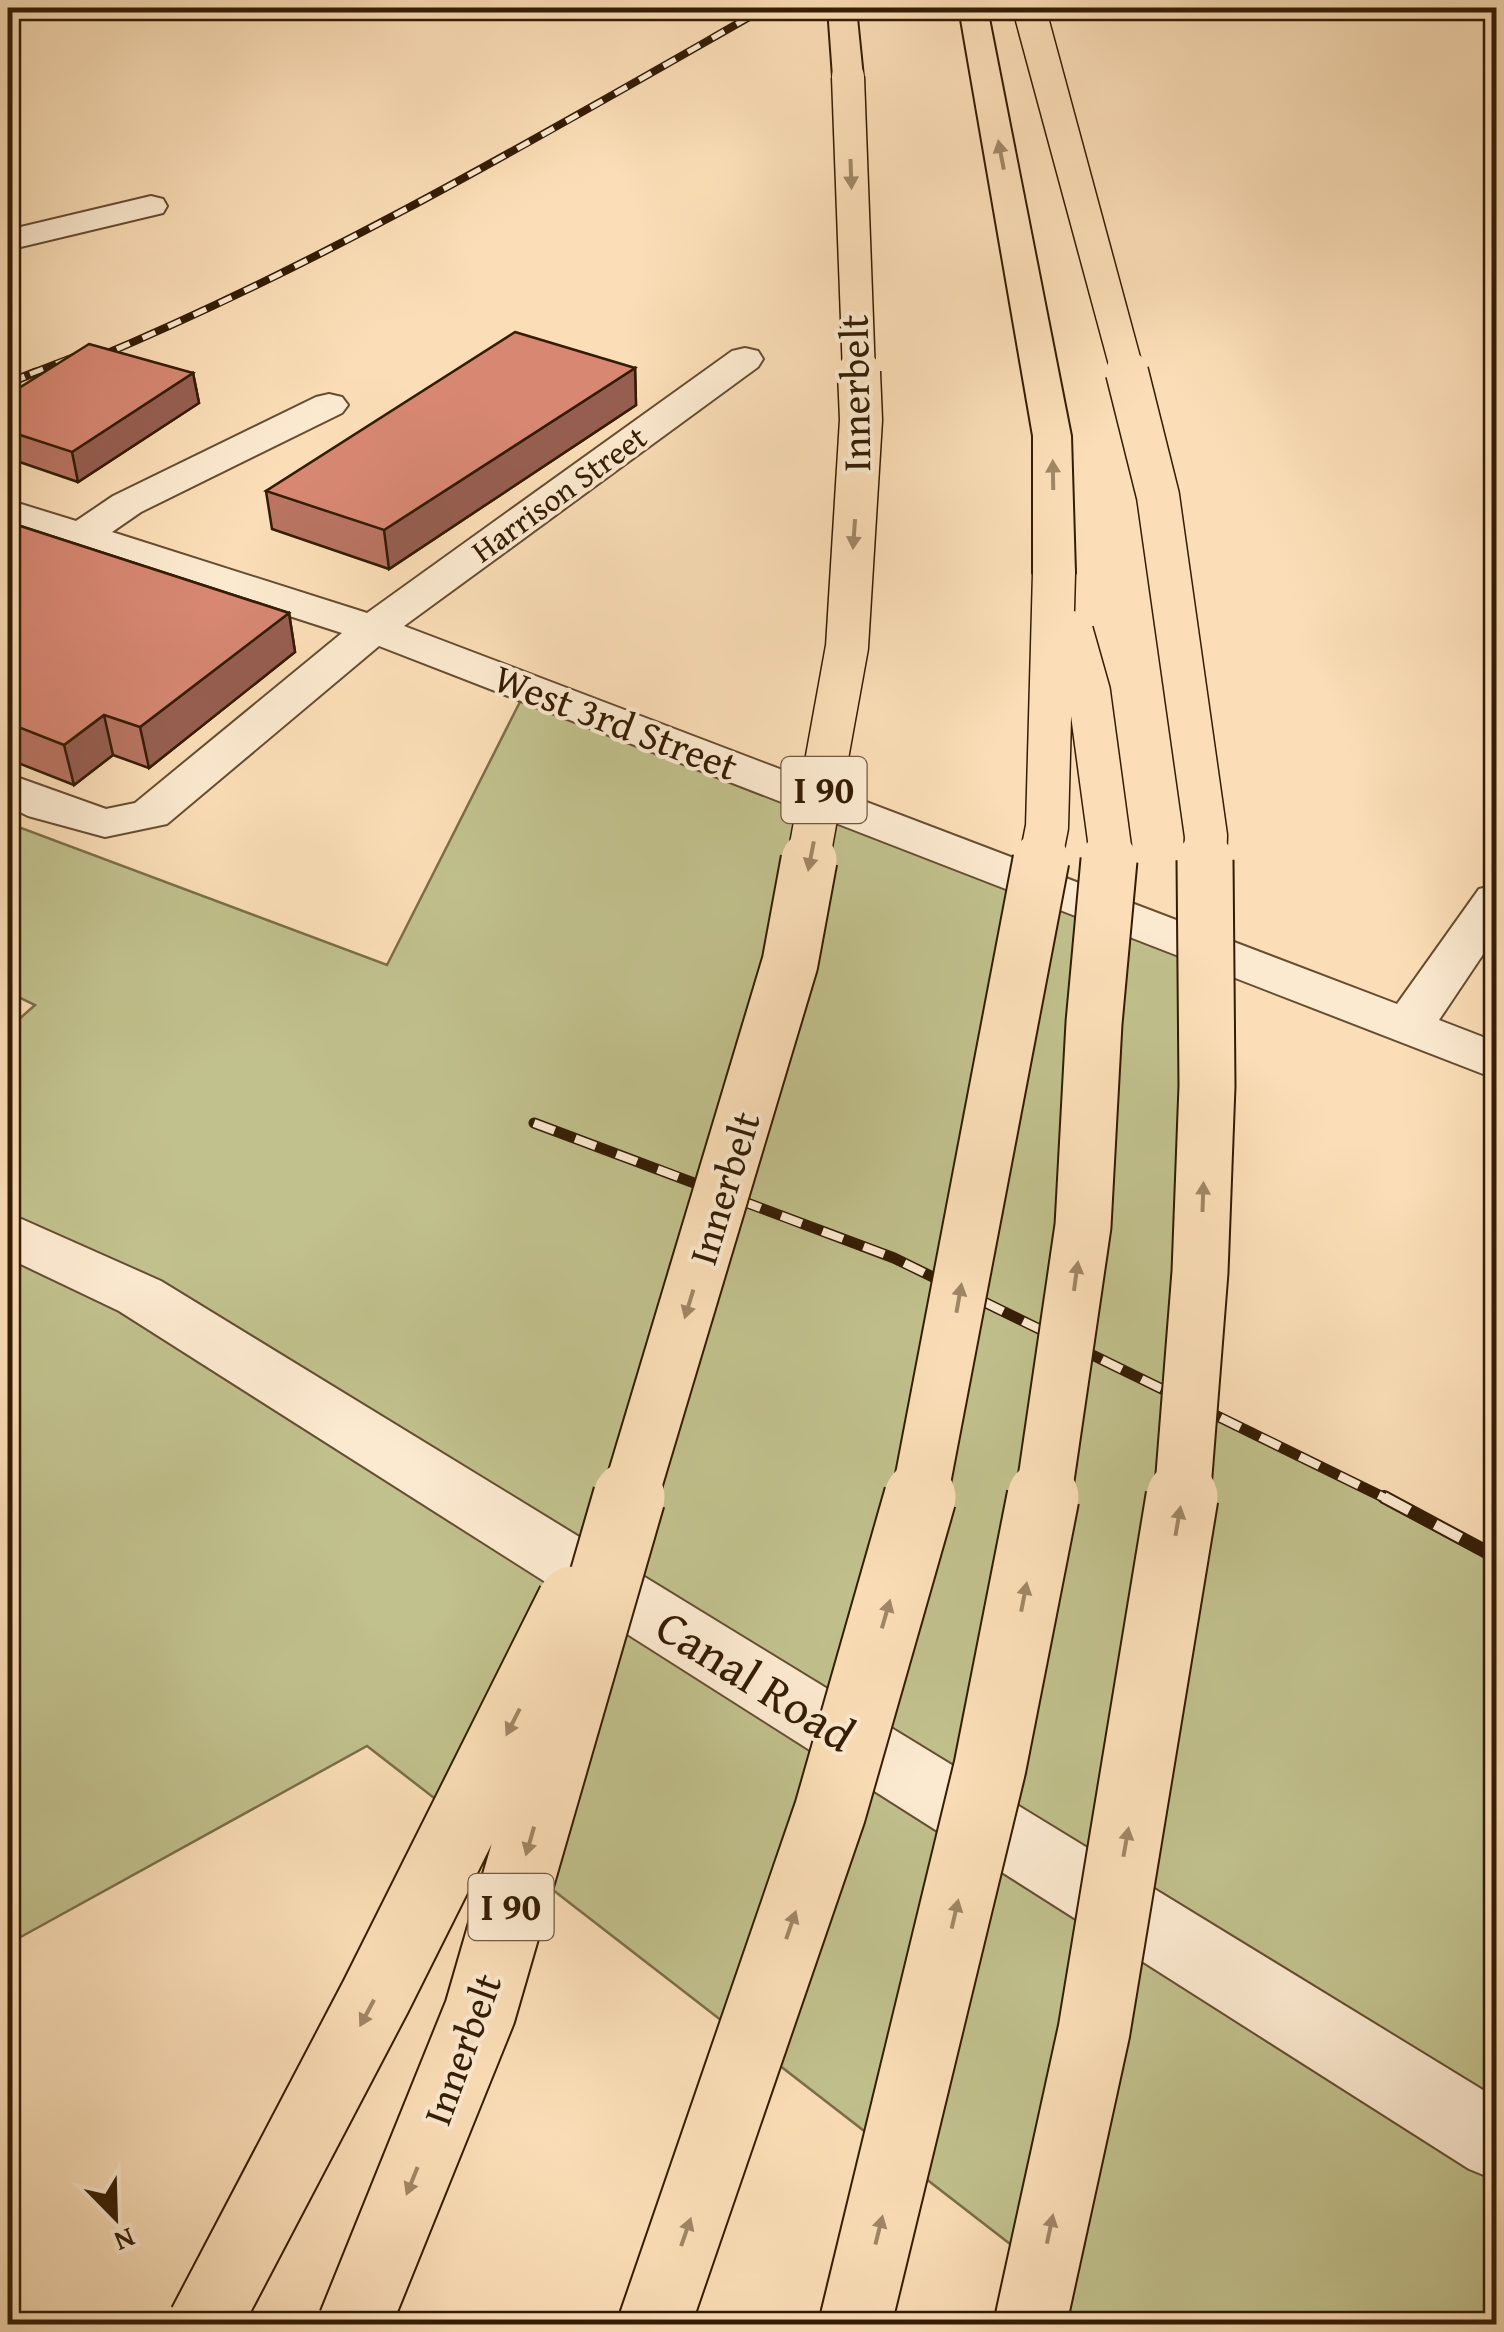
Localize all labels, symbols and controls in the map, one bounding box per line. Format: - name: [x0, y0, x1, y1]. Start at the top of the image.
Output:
- one-way arrow: [993, 139, 1008, 170]
- one-way arrow: [843, 159, 859, 191]
- street label: Innerbelt: [824, 314, 885, 472]
- street label: Harrison Street: [461, 414, 656, 573]
- one-way arrow: [1045, 459, 1061, 491]
- one-way arrow: [846, 518, 862, 550]
- street label: West 3rd Street: [486, 648, 747, 795]
- road number: I 90: [782, 757, 866, 823]
- one-way arrow: [803, 840, 819, 871]
- street label: Innerbelt: [672, 1104, 775, 1272]
- one-way arrow: [1195, 1180, 1211, 1212]
- one-way arrow: [1068, 1260, 1084, 1291]
- one-way arrow: [952, 1281, 967, 1313]
- one-way arrow: [681, 1289, 696, 1320]
- one-way arrow: [1171, 1505, 1186, 1536]
- one-way arrow: [1017, 1581, 1033, 1612]
- street label: Canal Road: [643, 1590, 870, 1769]
- one-way arrow: [879, 1598, 895, 1629]
- one-way arrow: [505, 1708, 522, 1737]
- one-way arrow: [1119, 1825, 1134, 1857]
- one-way arrow: [522, 1826, 537, 1857]
- road number: I 90: [468, 1874, 554, 1940]
- one-way arrow: [948, 1898, 963, 1929]
- one-way arrow: [785, 1909, 800, 1939]
- street label: Innerbelt: [407, 1965, 516, 2133]
- one-way arrow: [359, 1998, 376, 2027]
- one-way arrow: [404, 2166, 420, 2196]
- north arrow: [65, 2167, 165, 2267]
- one-way arrow: [1043, 2213, 1058, 2244]
- one-way arrow: [872, 2214, 887, 2245]
- one-way arrow: [679, 2217, 694, 2247]
- text: N: [108, 2218, 142, 2263]

